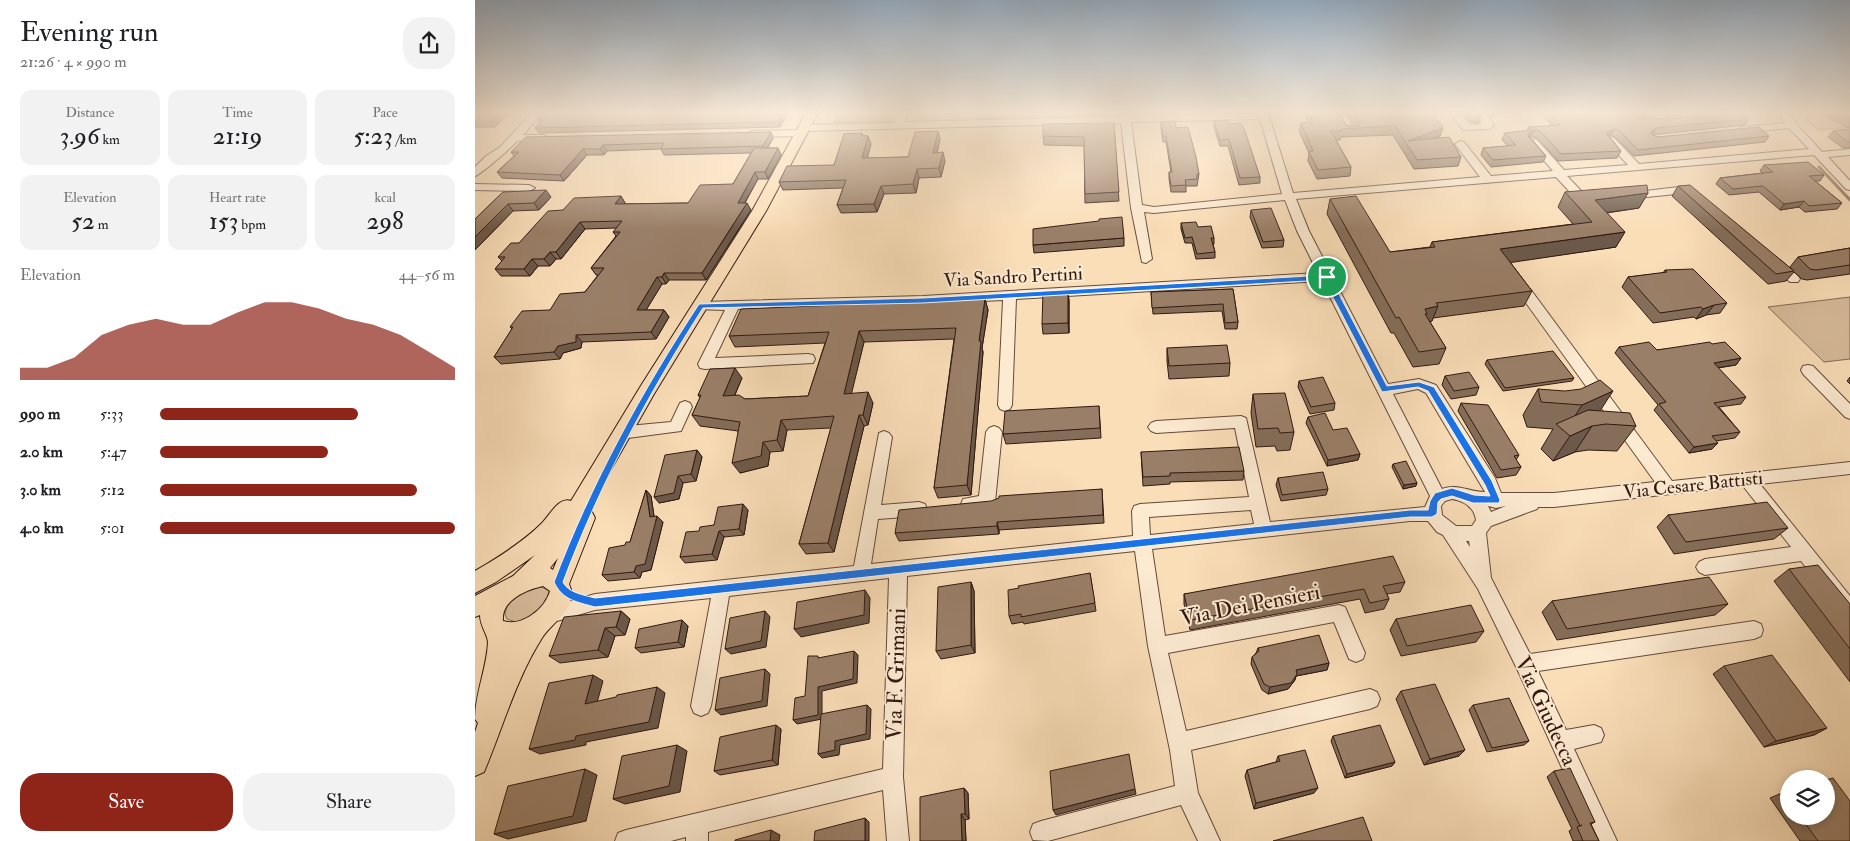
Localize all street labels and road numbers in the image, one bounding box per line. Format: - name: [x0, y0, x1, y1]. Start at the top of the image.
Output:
- street label: Via Sandro Pertini: [943, 261, 1083, 293]
- street label: Via Cesare Battisti: [1622, 466, 1764, 504]
- street label: Via Dei Pensieri: [1178, 578, 1322, 632]
- street label: Via F. Grimani: [880, 607, 912, 741]
- street label: Via Giudecca: [1509, 652, 1584, 771]

